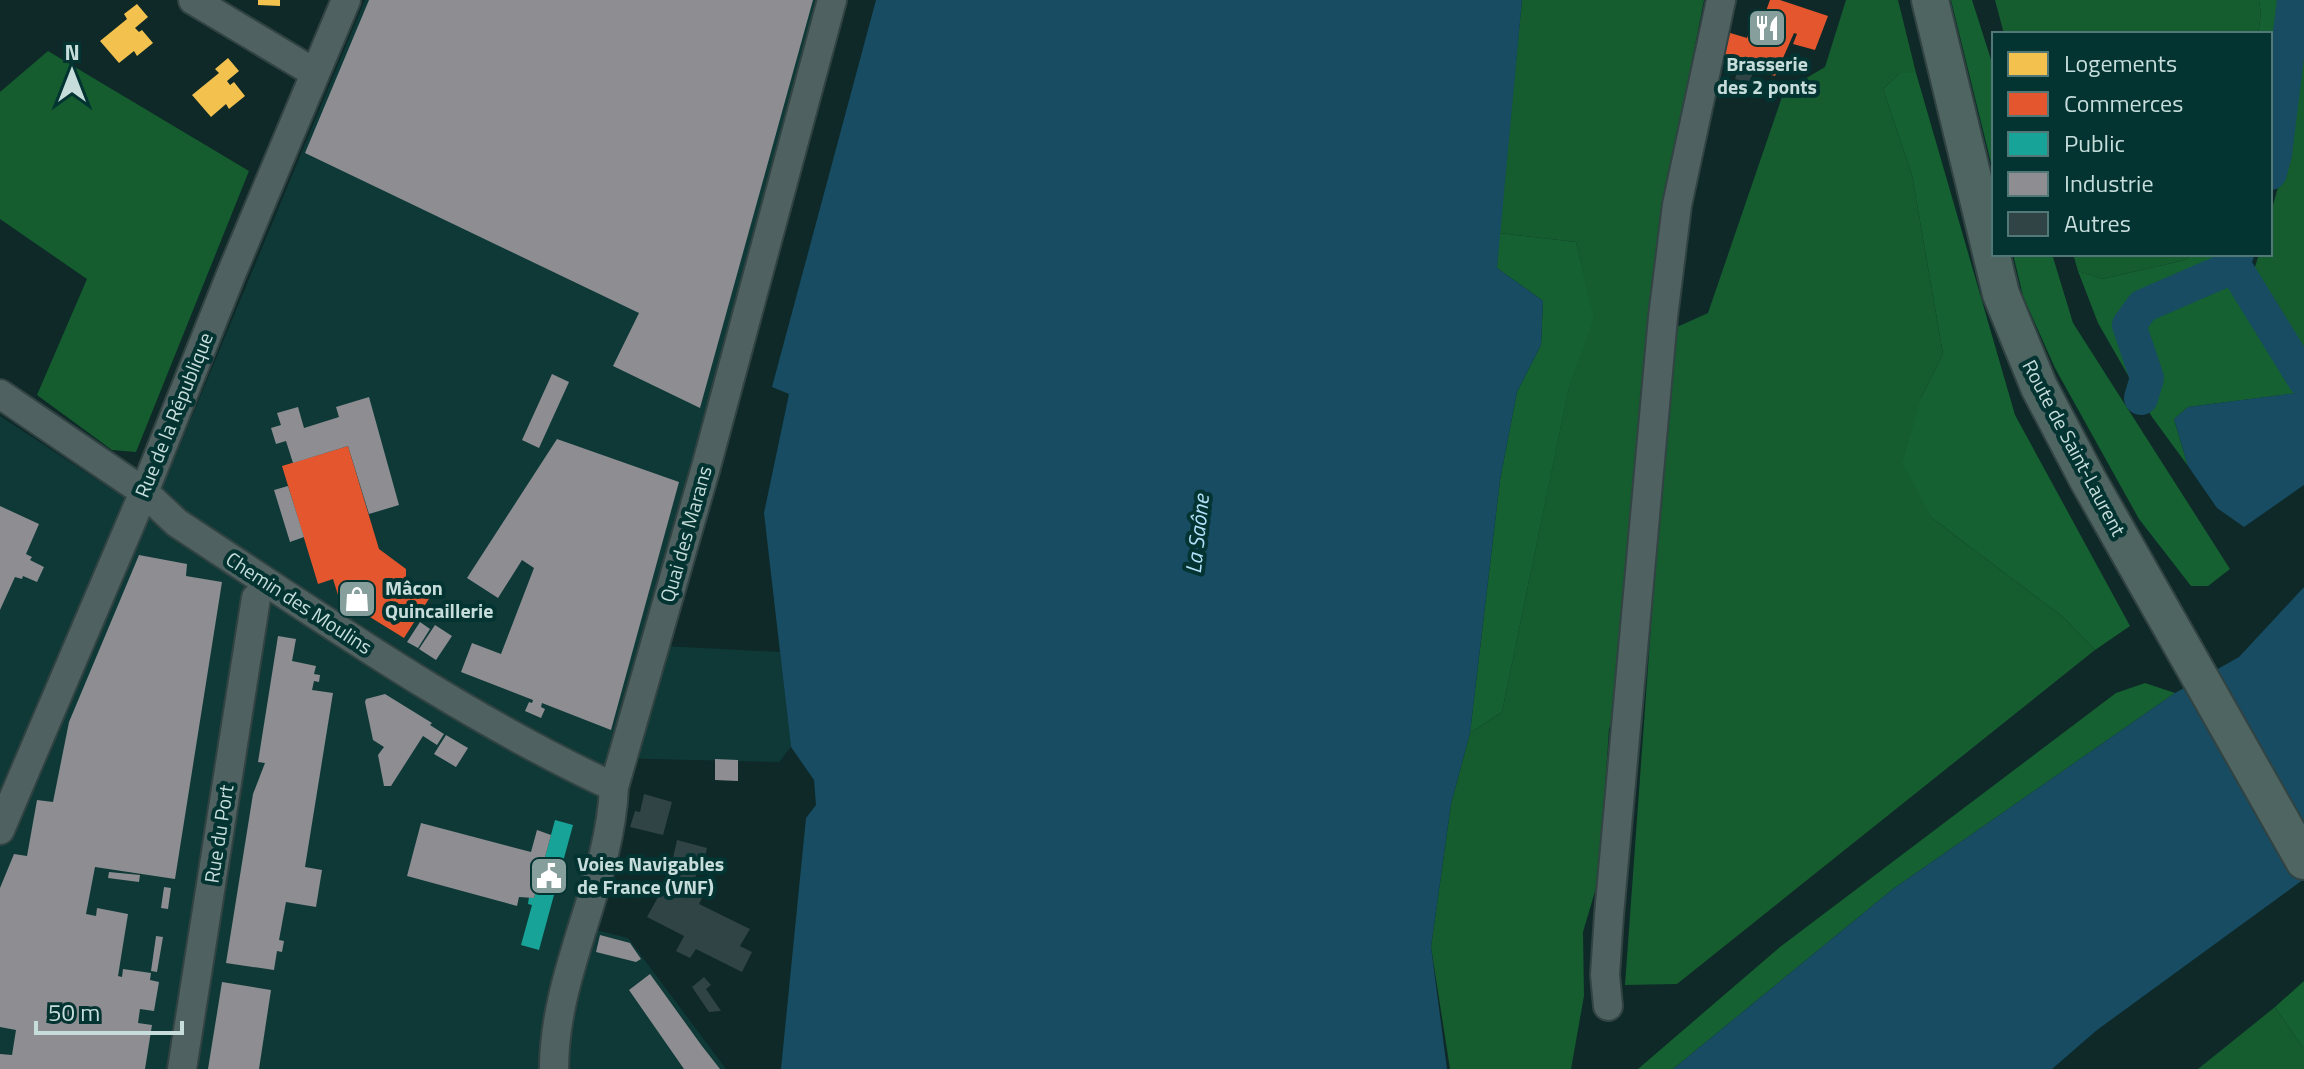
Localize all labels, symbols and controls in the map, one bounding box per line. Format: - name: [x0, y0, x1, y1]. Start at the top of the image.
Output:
- restaurant icon: Brasserie des 2 ponts: [1746, 7, 1788, 49]
- north arrow: [32, 32, 112, 112]
- legend: [1992, 32, 2272, 256]
- text: N: [64, 35, 80, 69]
- text: Logements: [2064, 45, 2177, 81]
- place label: Brasserie des 2 ponts: [1717, 48, 1817, 102]
- text: Commerces: [2064, 85, 2183, 121]
- text: Public: [2064, 125, 2125, 161]
- text: Industrie: [2064, 165, 2154, 201]
- text: Autres: [2064, 205, 2131, 241]
- street label: Rue de la République: [126, 328, 221, 502]
- street label: Route de Saint-Laurent: [2015, 354, 2134, 542]
- street label: Quai des Marans: [651, 462, 720, 606]
- water label: La Saône: [1176, 491, 1218, 575]
- street label: Chemin des Moulins: [220, 543, 379, 662]
- place label: Mâcon Quincaillerie: [385, 572, 493, 626]
- shop icon: Mâcon Quincaillerie: [336, 578, 378, 620]
- street label: Rue du Port: [195, 782, 242, 885]
- place label: Voies Navigables de France (VNF): [577, 848, 724, 902]
- public building icon: Voies Navigables de France (VNF): [528, 855, 570, 897]
- scale bar: [36, 985, 182, 1035]
- text: 50 m: [48, 994, 100, 1030]

